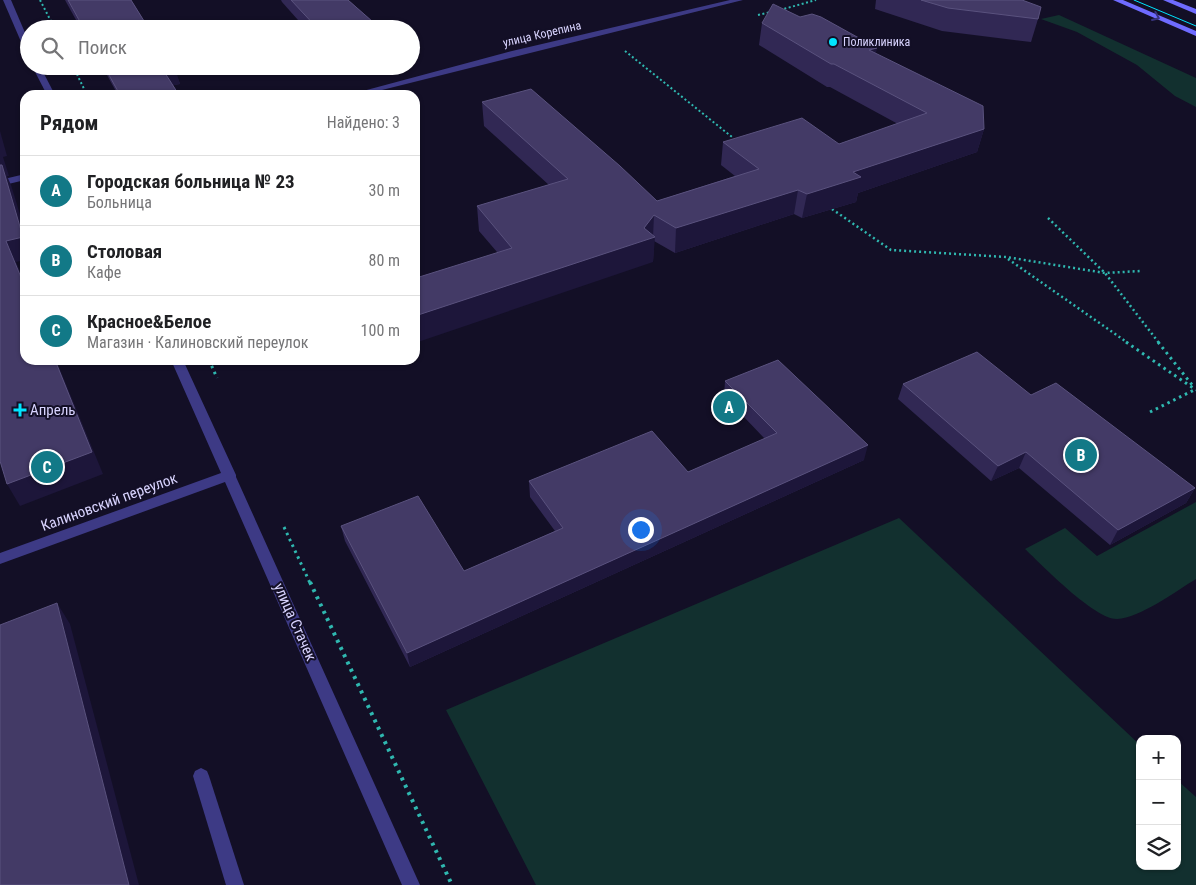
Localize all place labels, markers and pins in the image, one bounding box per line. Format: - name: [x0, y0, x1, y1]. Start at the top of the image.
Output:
- place label: Поликлиника: [843, 35, 911, 49]
- marker: Поликлиника: [827, 36, 839, 48]
- pin: A: [713, 388, 745, 426]
- place label: Апрель: [30, 401, 76, 419]
- marker: Апрель: [14, 404, 26, 416]
- pin: B: [1065, 436, 1097, 474]
- pin: C: [31, 448, 63, 486]

